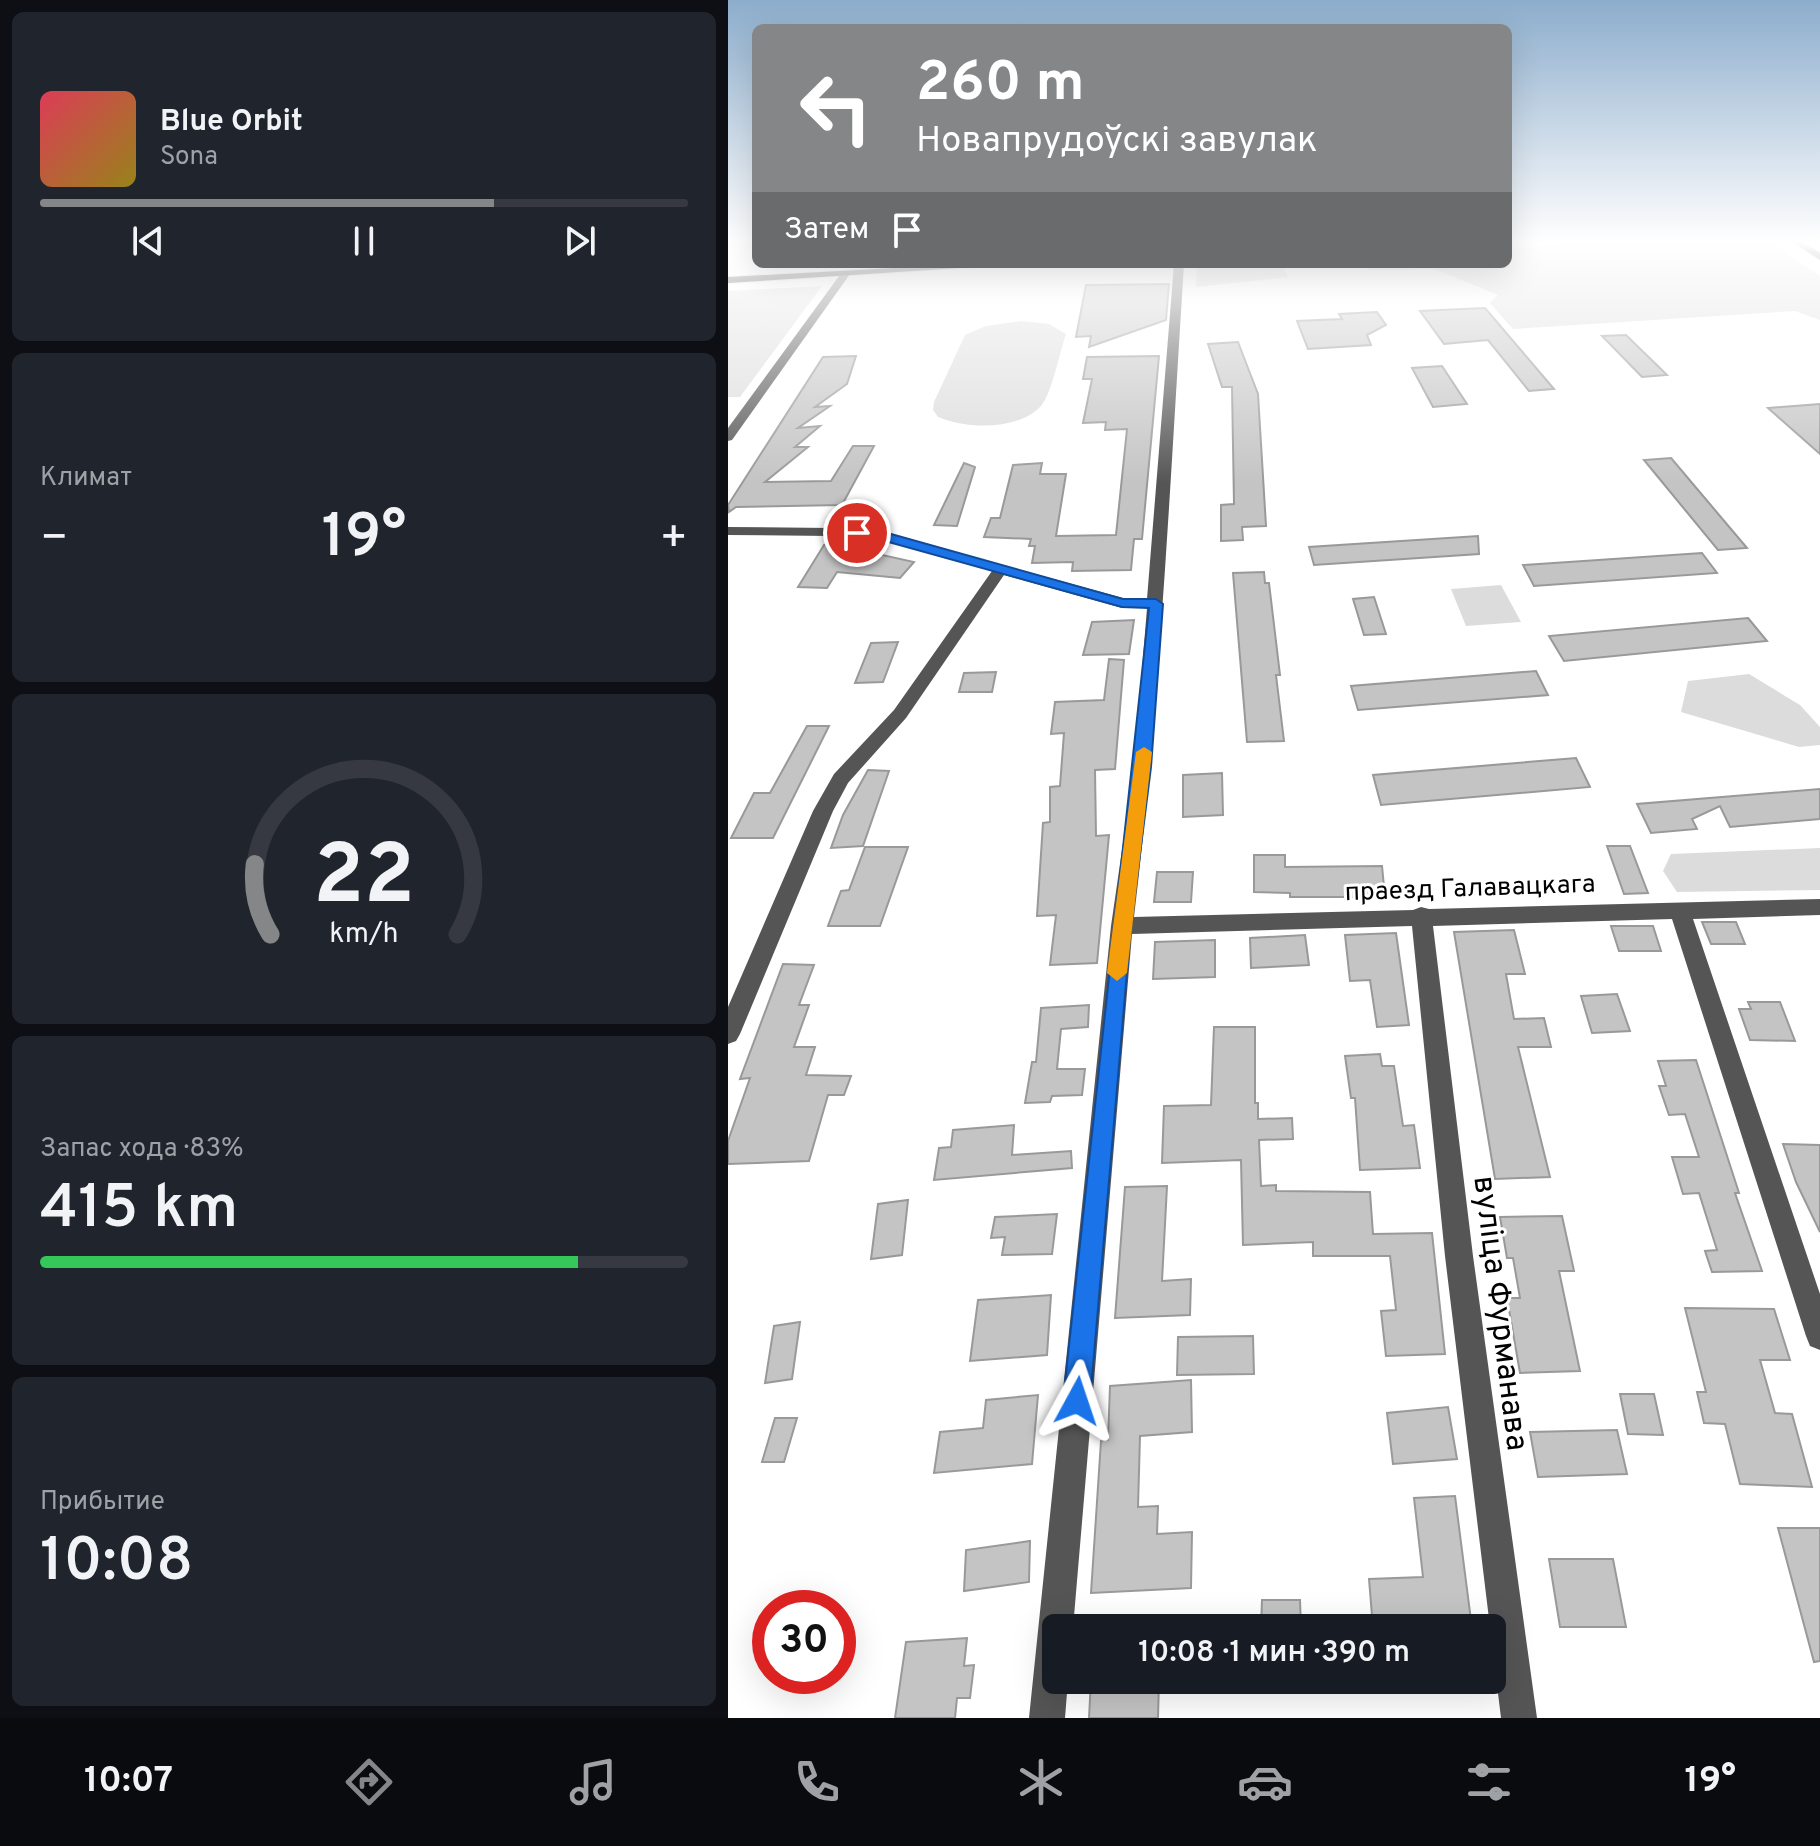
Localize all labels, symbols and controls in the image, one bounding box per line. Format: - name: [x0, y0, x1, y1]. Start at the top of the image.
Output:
- text: 260 m: [916, 50, 1085, 120]
- icon: left: [784, 56, 888, 160]
- text: Blue Orbit: [160, 104, 303, 141]
- text: Новапрудоўскі завулак: [916, 119, 1318, 165]
- text: Sona: [160, 141, 218, 174]
- icon: arrive: [885, 208, 929, 252]
- text: Затем: [784, 212, 869, 249]
- icon: previous: [126, 219, 170, 263]
- icon: pause: [342, 219, 386, 263]
- icon: next: [558, 219, 602, 263]
- text: Климат: [40, 462, 132, 495]
- pin: [823, 499, 891, 567]
- text: 19°: [322, 502, 406, 578]
- icon: arrive: [835, 511, 879, 555]
- text: −: [40, 512, 68, 568]
- text: +: [660, 512, 688, 568]
- text: 22: [313, 828, 415, 933]
- street label: праезд Галавацкага: [1344, 869, 1596, 910]
- text: km/h: [329, 917, 399, 953]
- text: Запас хода · 83%: [40, 1133, 244, 1166]
- text: 415 km: [40, 1173, 238, 1249]
- street label: вуліца Фурманава: [1462, 1174, 1536, 1453]
- position arrow: [1035, 1359, 1119, 1443]
- text: Прибытие: [40, 1486, 165, 1519]
- text: 10:08: [40, 1526, 193, 1602]
- speed limit sign: 30: [752, 1590, 856, 1694]
- text: 10:08 · 1 мин · 390 m: [1138, 1635, 1410, 1672]
- icon: directions: [341, 1754, 397, 1810]
- icon: music: [565, 1754, 621, 1810]
- icon: phone: [789, 1754, 845, 1810]
- icon: climate: [1013, 1754, 1069, 1810]
- icon: car: [1237, 1754, 1293, 1810]
- icon: filters: [1461, 1754, 1517, 1810]
- text: 10:07: [84, 1759, 173, 1805]
- text: 19°: [1685, 1759, 1736, 1805]

